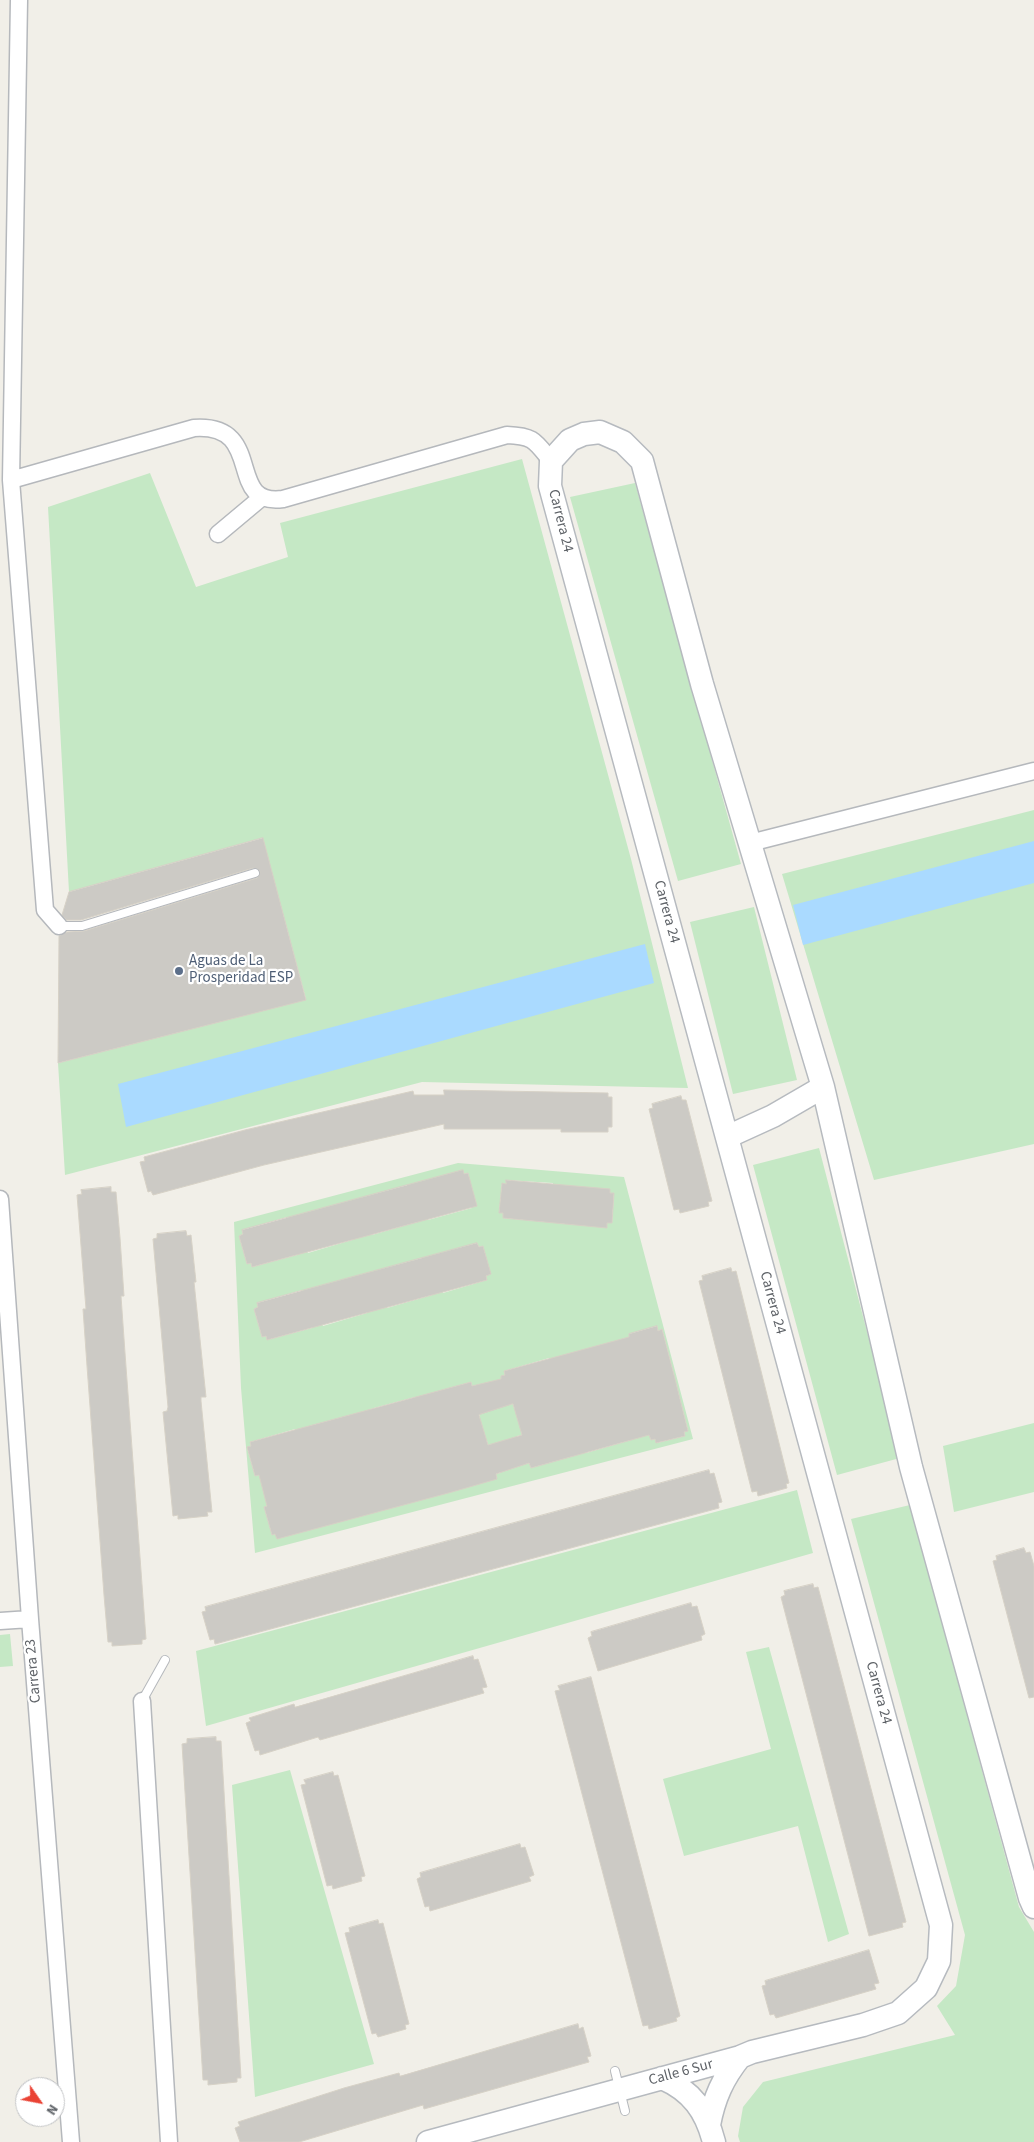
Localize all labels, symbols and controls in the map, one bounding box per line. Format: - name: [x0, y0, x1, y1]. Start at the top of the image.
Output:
- street label: Carrera 24: [544, 488, 576, 554]
- street label: Carrera 24: [649, 879, 683, 945]
- place label: Aguas de La Prosperidad ESP: [189, 953, 293, 988]
- marker: Aguas de La Prosperidad ESP: [173, 965, 185, 977]
- street label: Carrera 24: [755, 1270, 789, 1336]
- street label: Carrera 23: [22, 1638, 46, 1704]
- street label: Carrera 24: [861, 1660, 895, 1726]
- street label: Calle 6 Sur: [647, 2056, 715, 2090]
- north arrow: [15, 2077, 65, 2127]
- text: N: [41, 2100, 63, 2119]

